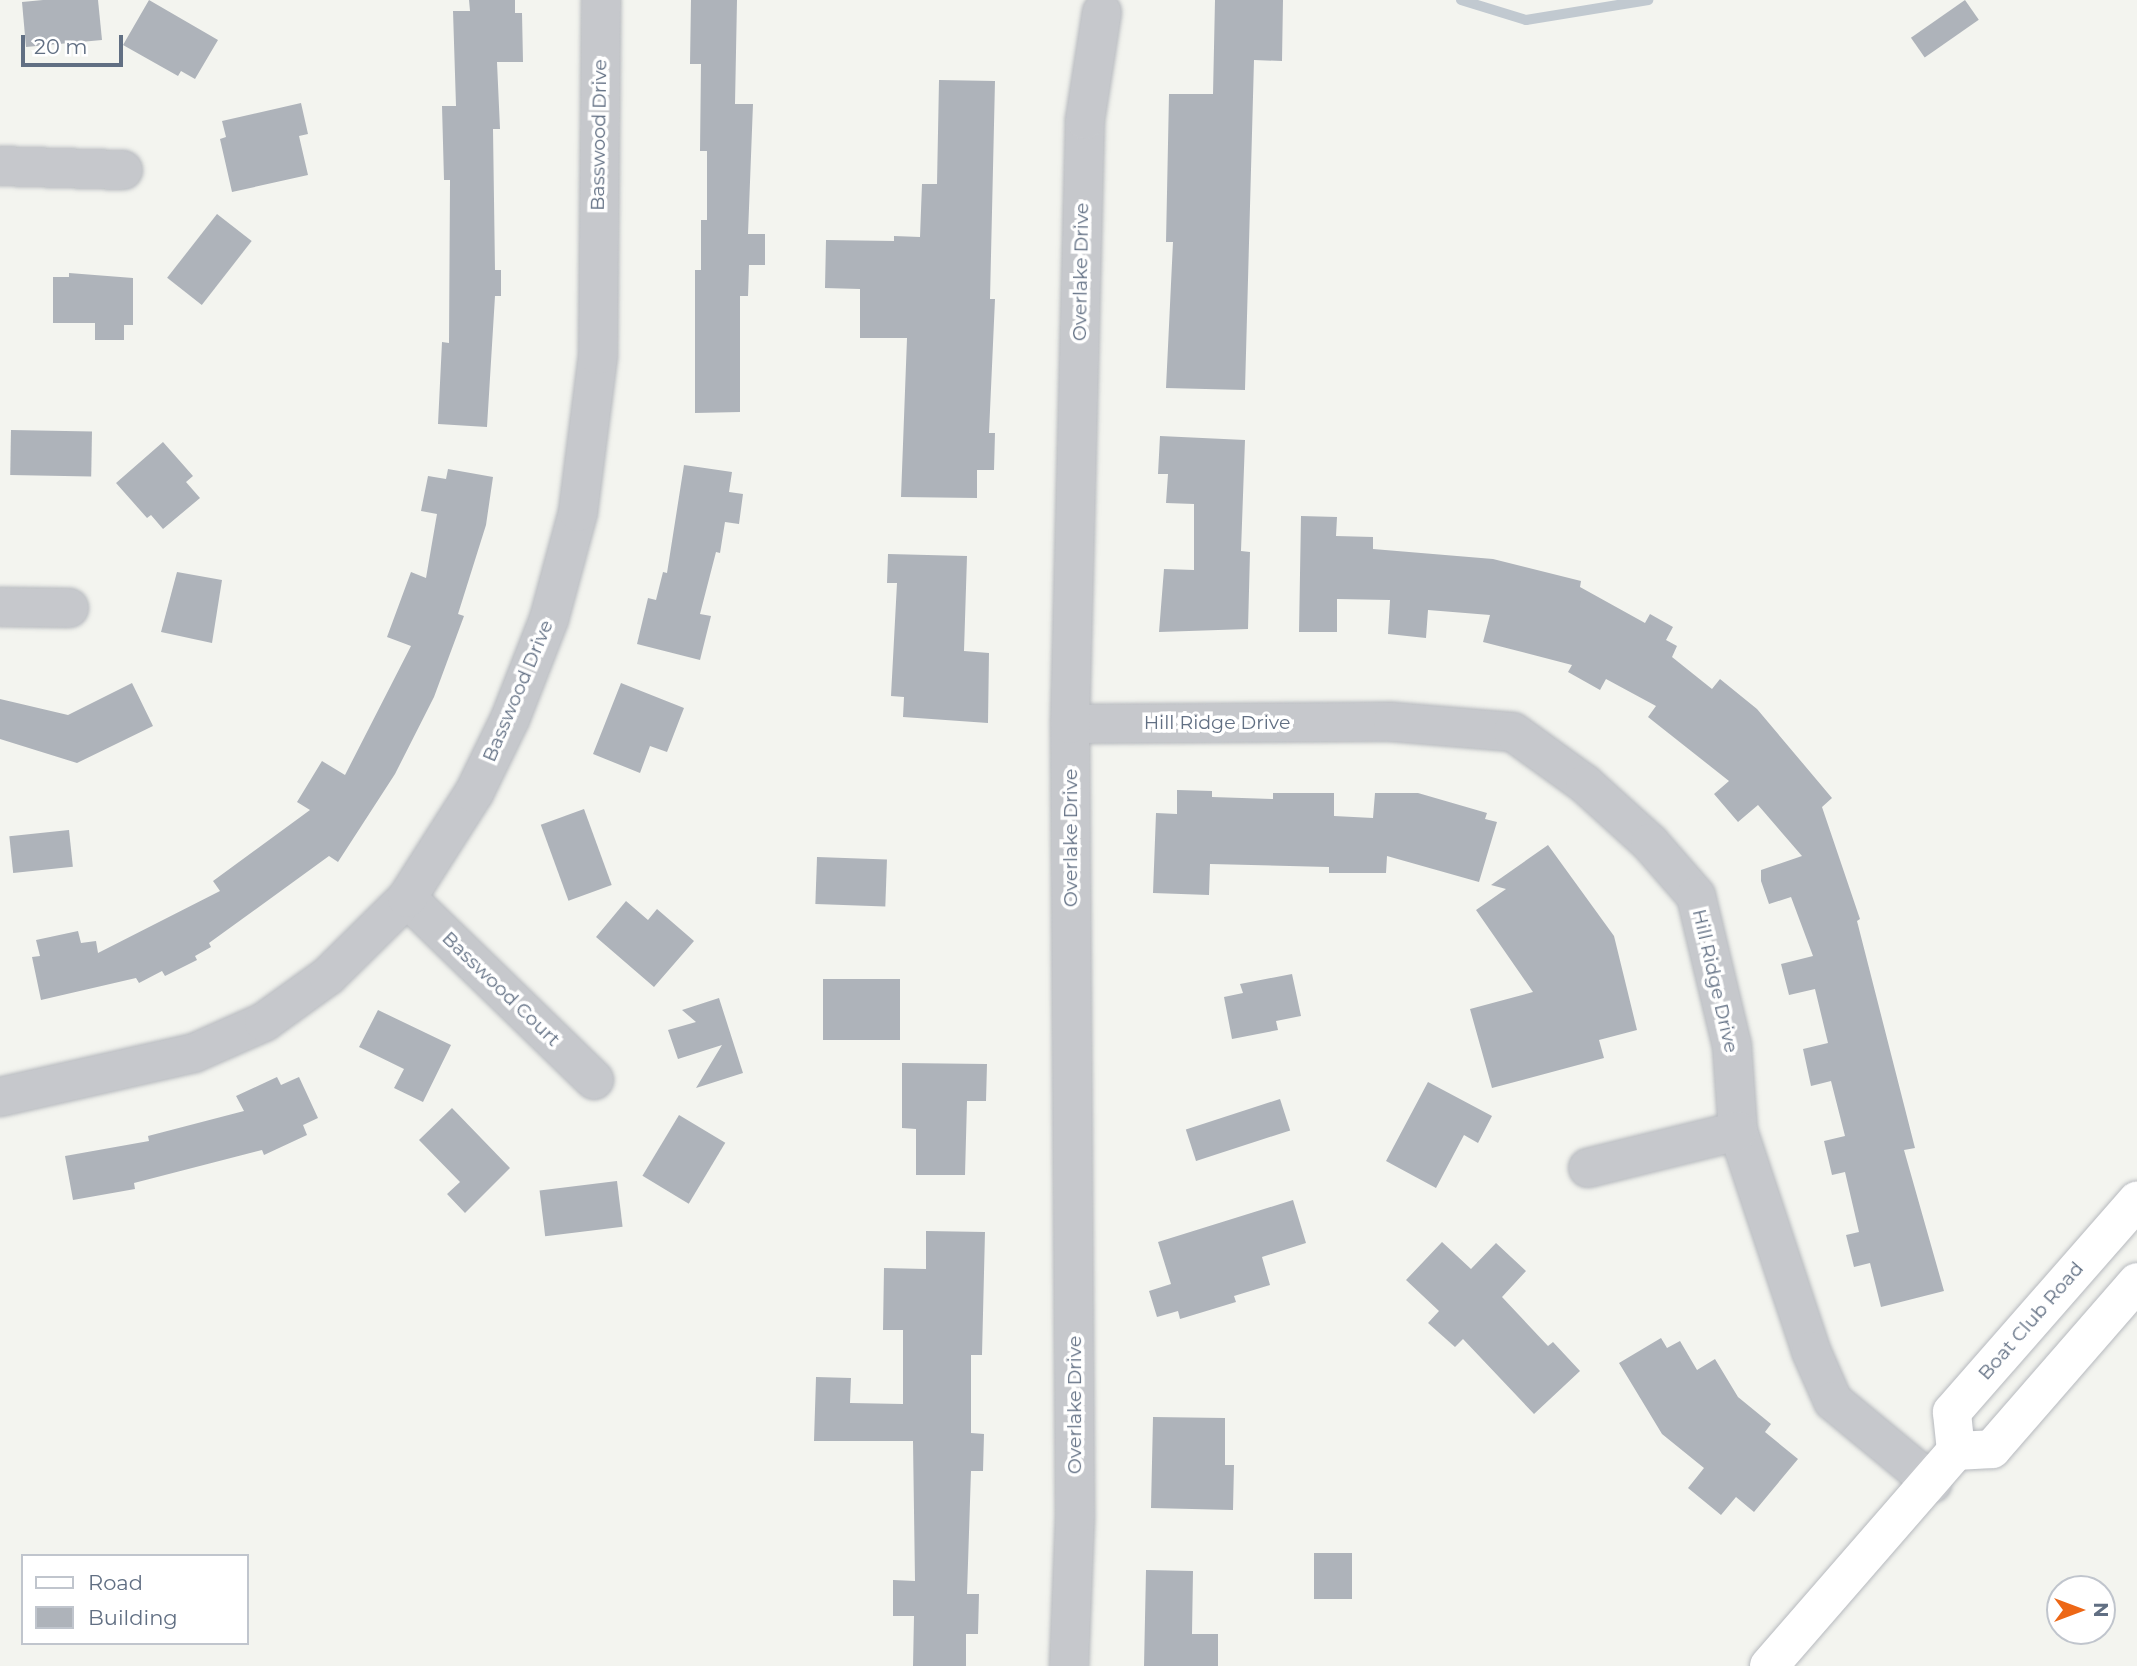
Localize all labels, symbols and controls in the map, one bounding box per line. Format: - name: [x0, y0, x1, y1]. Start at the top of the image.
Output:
- scale bar: [24, 21, 126, 65]
- text: 20 m: [34, 34, 88, 59]
- street label: Basswood Drive: [586, 59, 612, 211]
- street label: Overlake Drive: [1068, 203, 1094, 341]
- street label: Basswood Drive: [478, 617, 558, 765]
- street label: Hill Ridge Drive: [1144, 712, 1290, 734]
- street label: Overlake Drive: [1060, 769, 1082, 907]
- street label: Hill Ridge Drive: [1687, 907, 1743, 1055]
- street label: Basswood Court: [437, 927, 565, 1051]
- street label: Boat Club Road: [1974, 1257, 2088, 1385]
- street label: Overlake Drive: [1064, 1336, 1086, 1474]
- legend: [21, 1554, 248, 1645]
- text: Road: [88, 1570, 143, 1595]
- north arrow: [2046, 1575, 2116, 1645]
- text: N: [2089, 1602, 2112, 1618]
- text: Building: [88, 1605, 178, 1630]

